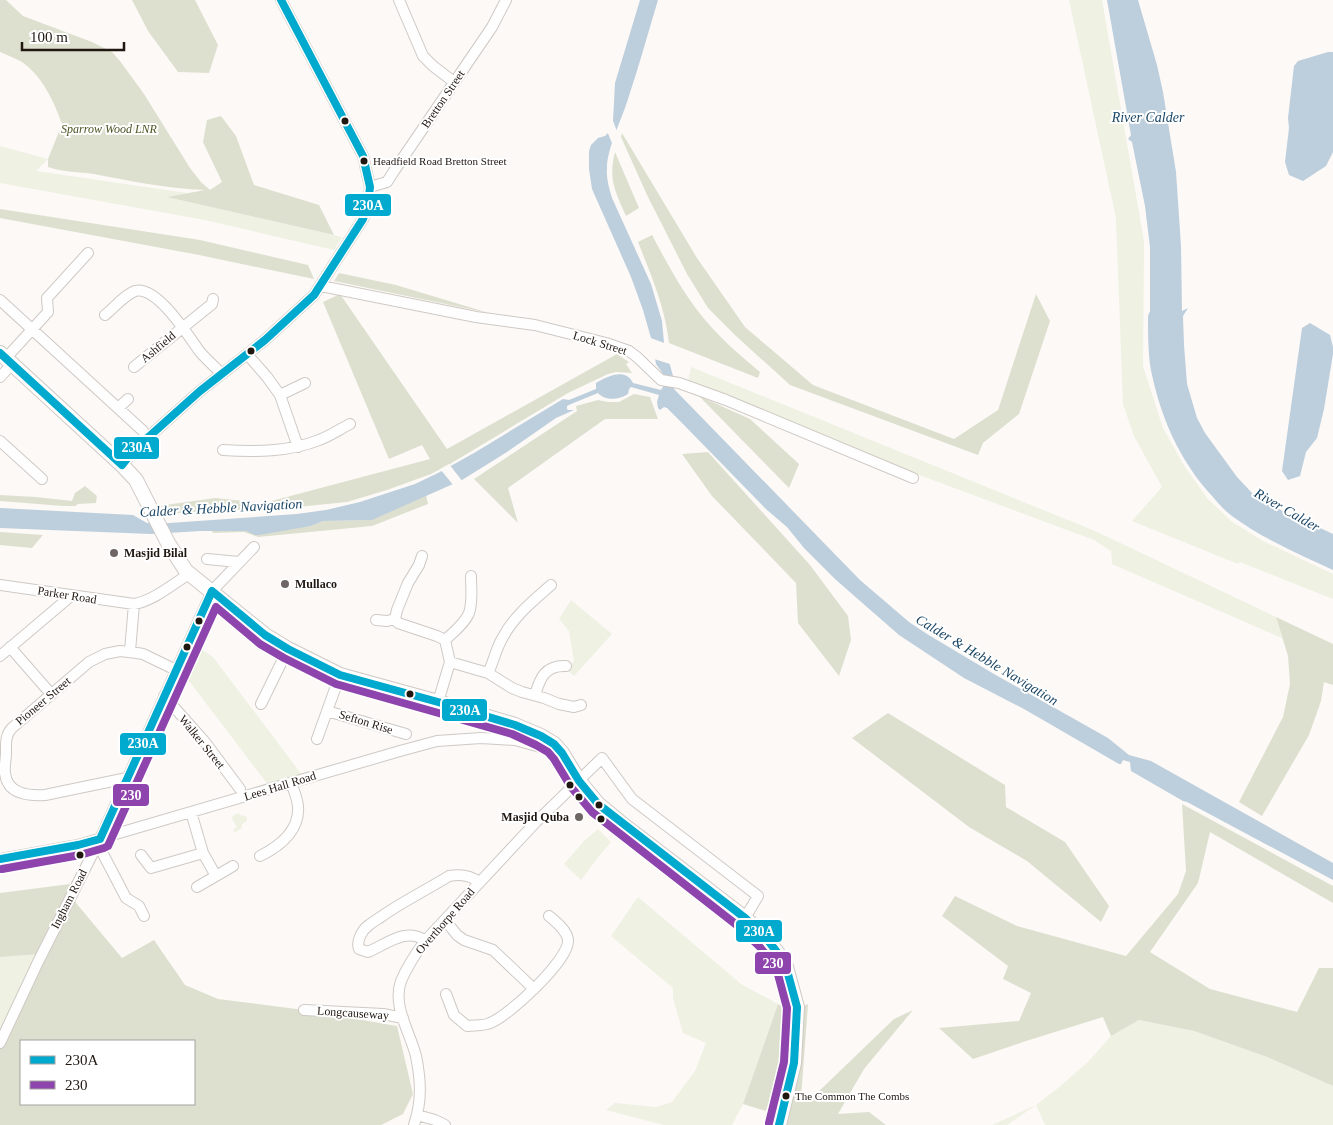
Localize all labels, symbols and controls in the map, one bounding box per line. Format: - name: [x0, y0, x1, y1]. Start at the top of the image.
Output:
- scale bar: [22, 20, 125, 52]
- text: 100 m: [30, 29, 68, 45]
- street label: Bretton Street: [418, 67, 468, 131]
- water label: River Calder: [1111, 110, 1185, 125]
- unlabelled marker: [340, 116, 350, 126]
- park label: Sparrow Wood LNR: [61, 122, 158, 136]
- place label: Headfield Road Bretton Street: [373, 155, 507, 167]
- marker: Headfield Road Bretton Street: [359, 156, 369, 166]
- line badge: 230A: [344, 193, 392, 217]
- text: 230A: [352, 198, 384, 213]
- street label: Ashfield: [138, 328, 178, 366]
- street label: Lock Street: [571, 328, 629, 358]
- unlabelled marker: [246, 346, 256, 356]
- line badge: 230A: [113, 436, 160, 460]
- text: 230A: [121, 440, 153, 455]
- water label: River Calder: [1251, 485, 1323, 535]
- water label: Calder & Hebble Navigation: [139, 496, 303, 520]
- place label: Masjid Bilal: [124, 546, 188, 560]
- marker: Masjid Bilal: [108, 547, 120, 559]
- place label: Mullaco: [295, 577, 337, 591]
- marker: Mullaco: [279, 578, 291, 590]
- street label: Parker Road: [36, 583, 98, 607]
- water label: Calder & Hebble Navigation: [913, 612, 1061, 708]
- unlabelled marker: [194, 616, 204, 626]
- unlabelled marker: [182, 642, 192, 652]
- street label: Pioneer Street: [13, 673, 74, 728]
- unlabelled marker: [405, 689, 415, 699]
- line badge: 230A: [441, 698, 488, 722]
- text: 230A: [449, 703, 481, 718]
- street label: Sefton Rise: [337, 707, 395, 737]
- street label: Walker Street: [176, 712, 228, 772]
- line badge: 230A: [119, 732, 167, 756]
- text: 230A: [127, 736, 159, 751]
- street label: Lees Hall Road: [242, 768, 318, 804]
- unlabelled marker: [565, 780, 575, 790]
- line badge: 230: [112, 783, 150, 807]
- text: 230: [121, 788, 142, 803]
- unlabelled marker: [574, 792, 584, 802]
- unlabelled marker: [594, 800, 604, 810]
- place label: Masjid Quba: [501, 810, 569, 824]
- marker: Masjid Quba: [573, 811, 585, 823]
- unlabelled marker: [596, 814, 606, 824]
- unlabelled marker: [75, 850, 85, 860]
- street label: Ingham Road: [48, 867, 90, 931]
- street label: Overthorpe Road: [412, 885, 478, 957]
- line badge: 230A: [735, 919, 783, 943]
- text: 230A: [743, 924, 775, 939]
- line badge: 230: [754, 951, 792, 975]
- text: 230: [763, 956, 784, 971]
- street label: Longcauseway: [317, 1004, 389, 1022]
- legend: [20, 1040, 195, 1105]
- text: 230A: [65, 1052, 99, 1068]
- text: 230: [65, 1077, 88, 1093]
- place label: The Common The Combs: [795, 1090, 909, 1102]
- marker: The Common The Combs: [781, 1091, 791, 1101]

